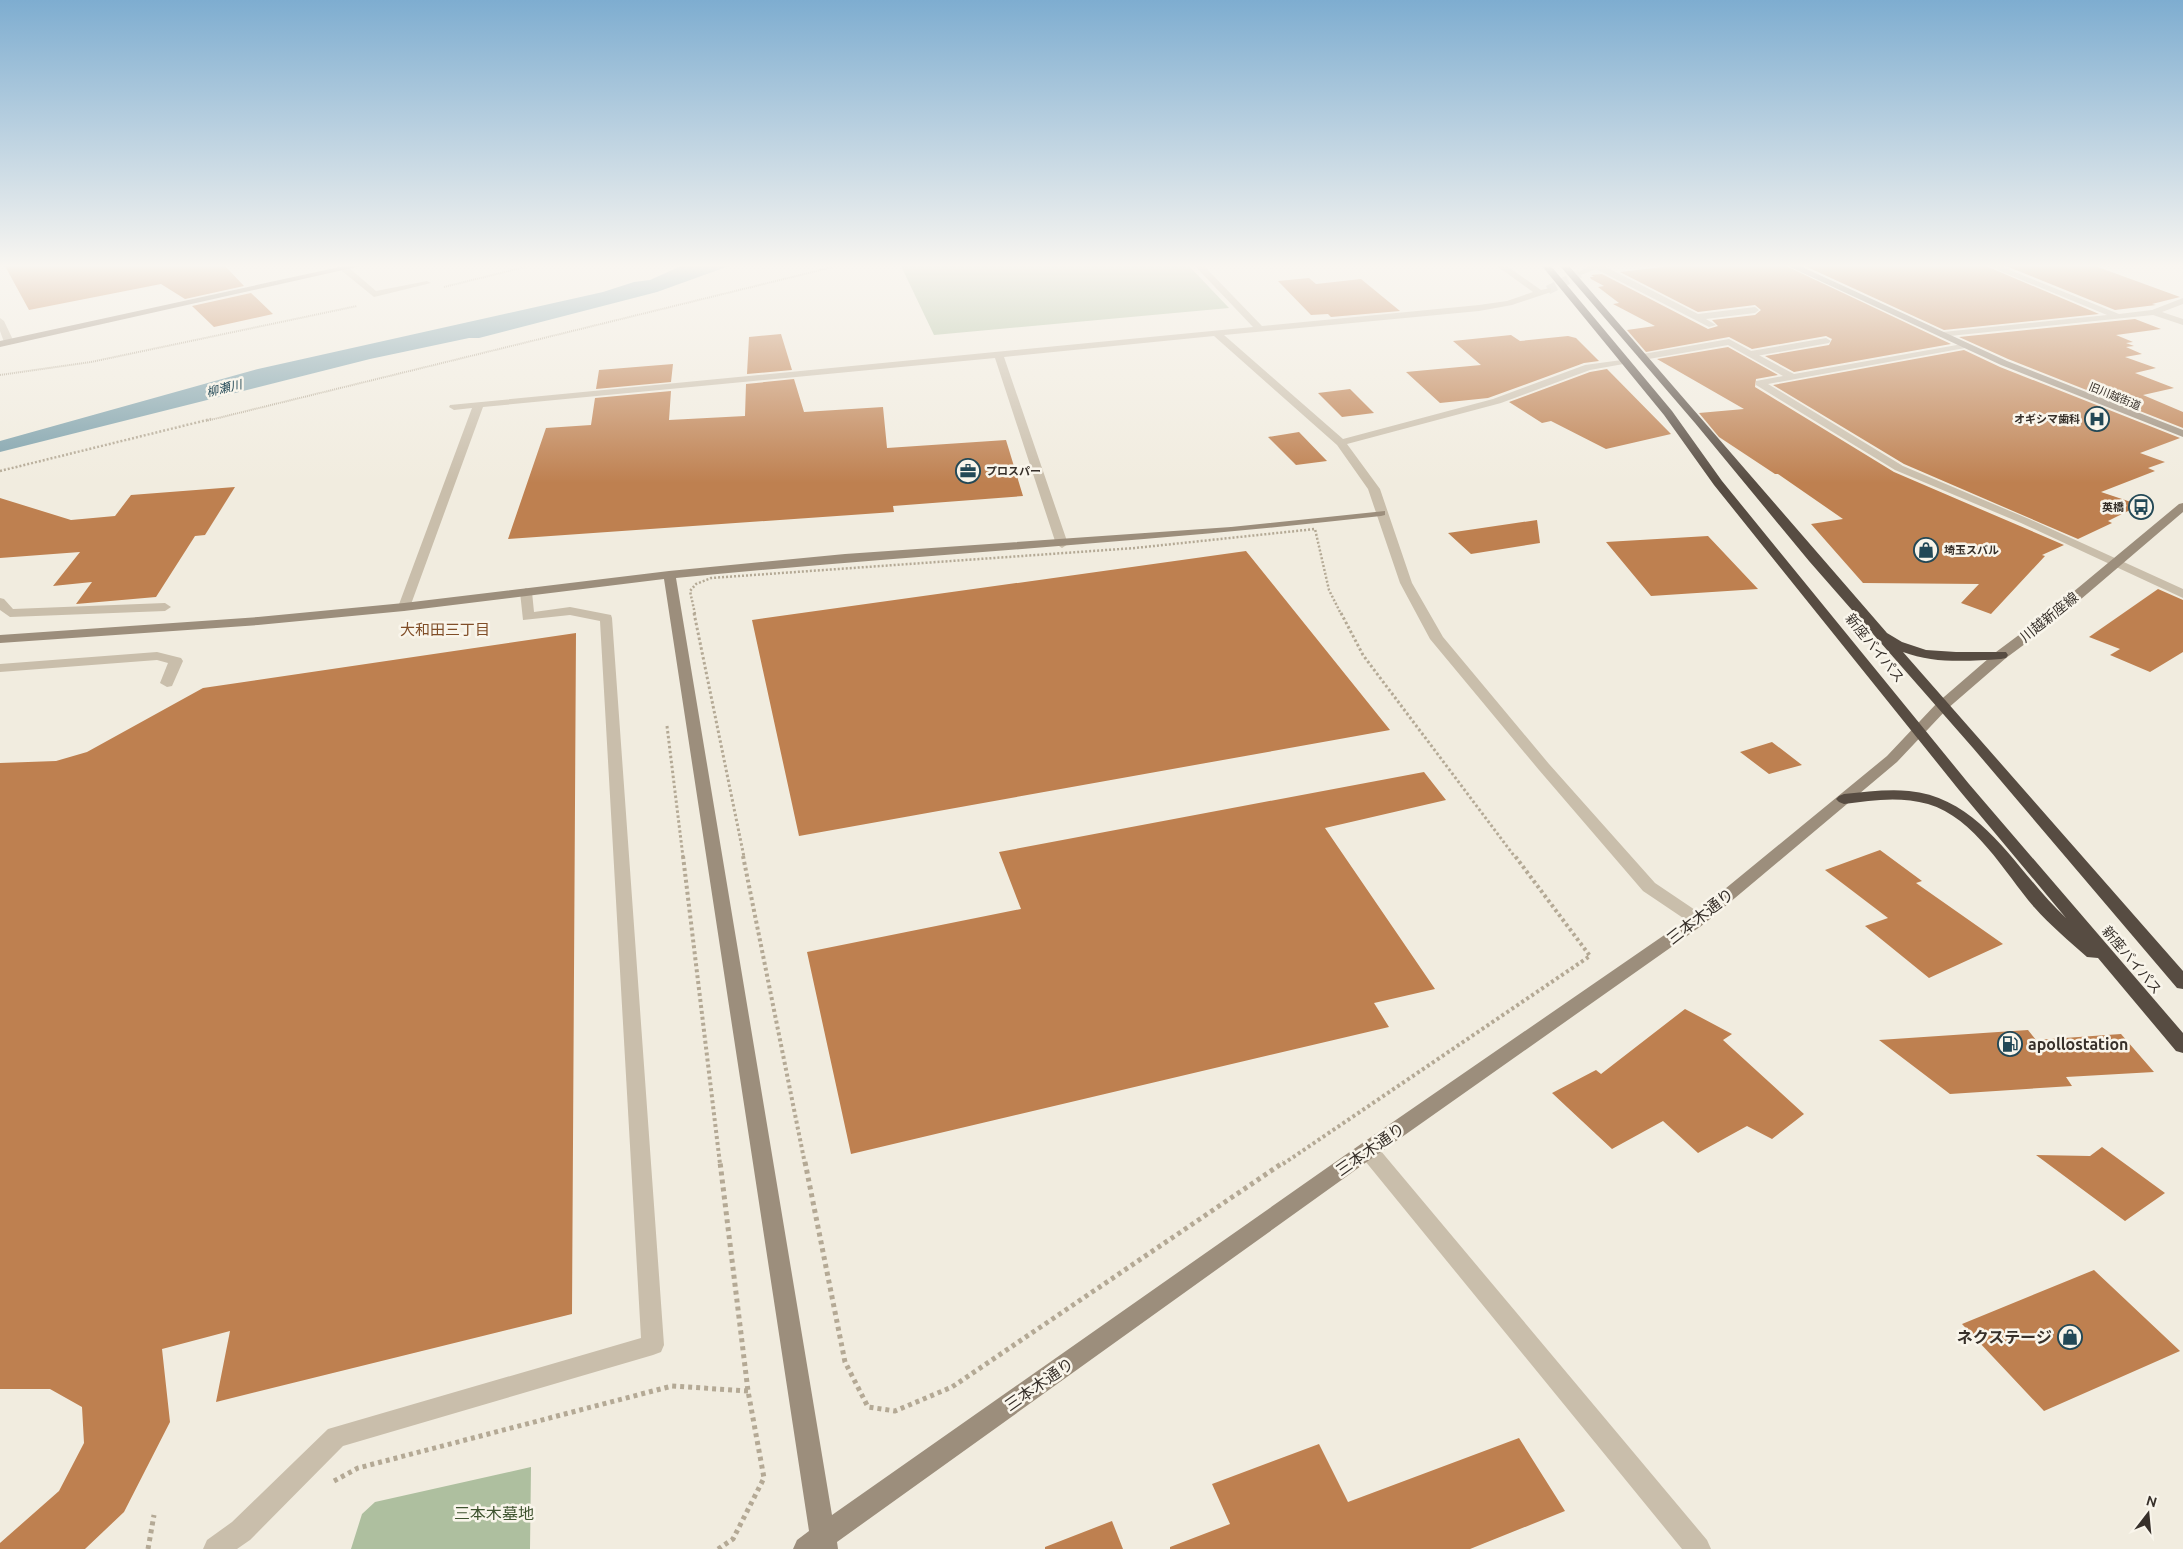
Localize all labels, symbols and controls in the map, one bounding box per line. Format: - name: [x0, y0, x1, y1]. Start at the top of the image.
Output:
- water label: 柳瀬川: [205, 377, 245, 399]
- street label: 旧川越街道: [2087, 380, 2143, 412]
- hospital icon: オギシマ歯科: [2084, 406, 2110, 432]
- place label: オギシマ歯科: [2014, 413, 2080, 425]
- office icon: プロスパー: [955, 458, 981, 484]
- place label: プロスパー: [986, 465, 1041, 477]
- bus stop icon: 英橋: [2128, 494, 2154, 520]
- place label: 英橋: [2102, 501, 2124, 513]
- shop icon: 埼玉スバル: [1913, 537, 1939, 563]
- place label: 埼玉スバル: [1944, 544, 1999, 556]
- street label: 川越新座線: [2017, 589, 2081, 645]
- street label: 新座バイパス: [1842, 610, 1908, 686]
- district label: 大和田三丁目: [400, 621, 490, 638]
- street label: 三本木通り: [1663, 884, 1737, 948]
- street label: 新座バイパス: [2099, 923, 2165, 997]
- fuel station icon: apollostation: [1997, 1031, 2023, 1057]
- place label: apollostation: [2028, 1035, 2128, 1053]
- street label: 三本木通り: [1332, 1119, 1408, 1179]
- shop icon: ネクステージ: [2057, 1324, 2083, 1350]
- place label: ネクステージ: [1957, 1328, 2052, 1346]
- street label: 三本木通り: [1001, 1354, 1077, 1414]
- north arrow: [2123, 1489, 2173, 1539]
- text: N: [2144, 1492, 2159, 1511]
- park label: 三本木墓地: [454, 1504, 534, 1522]

